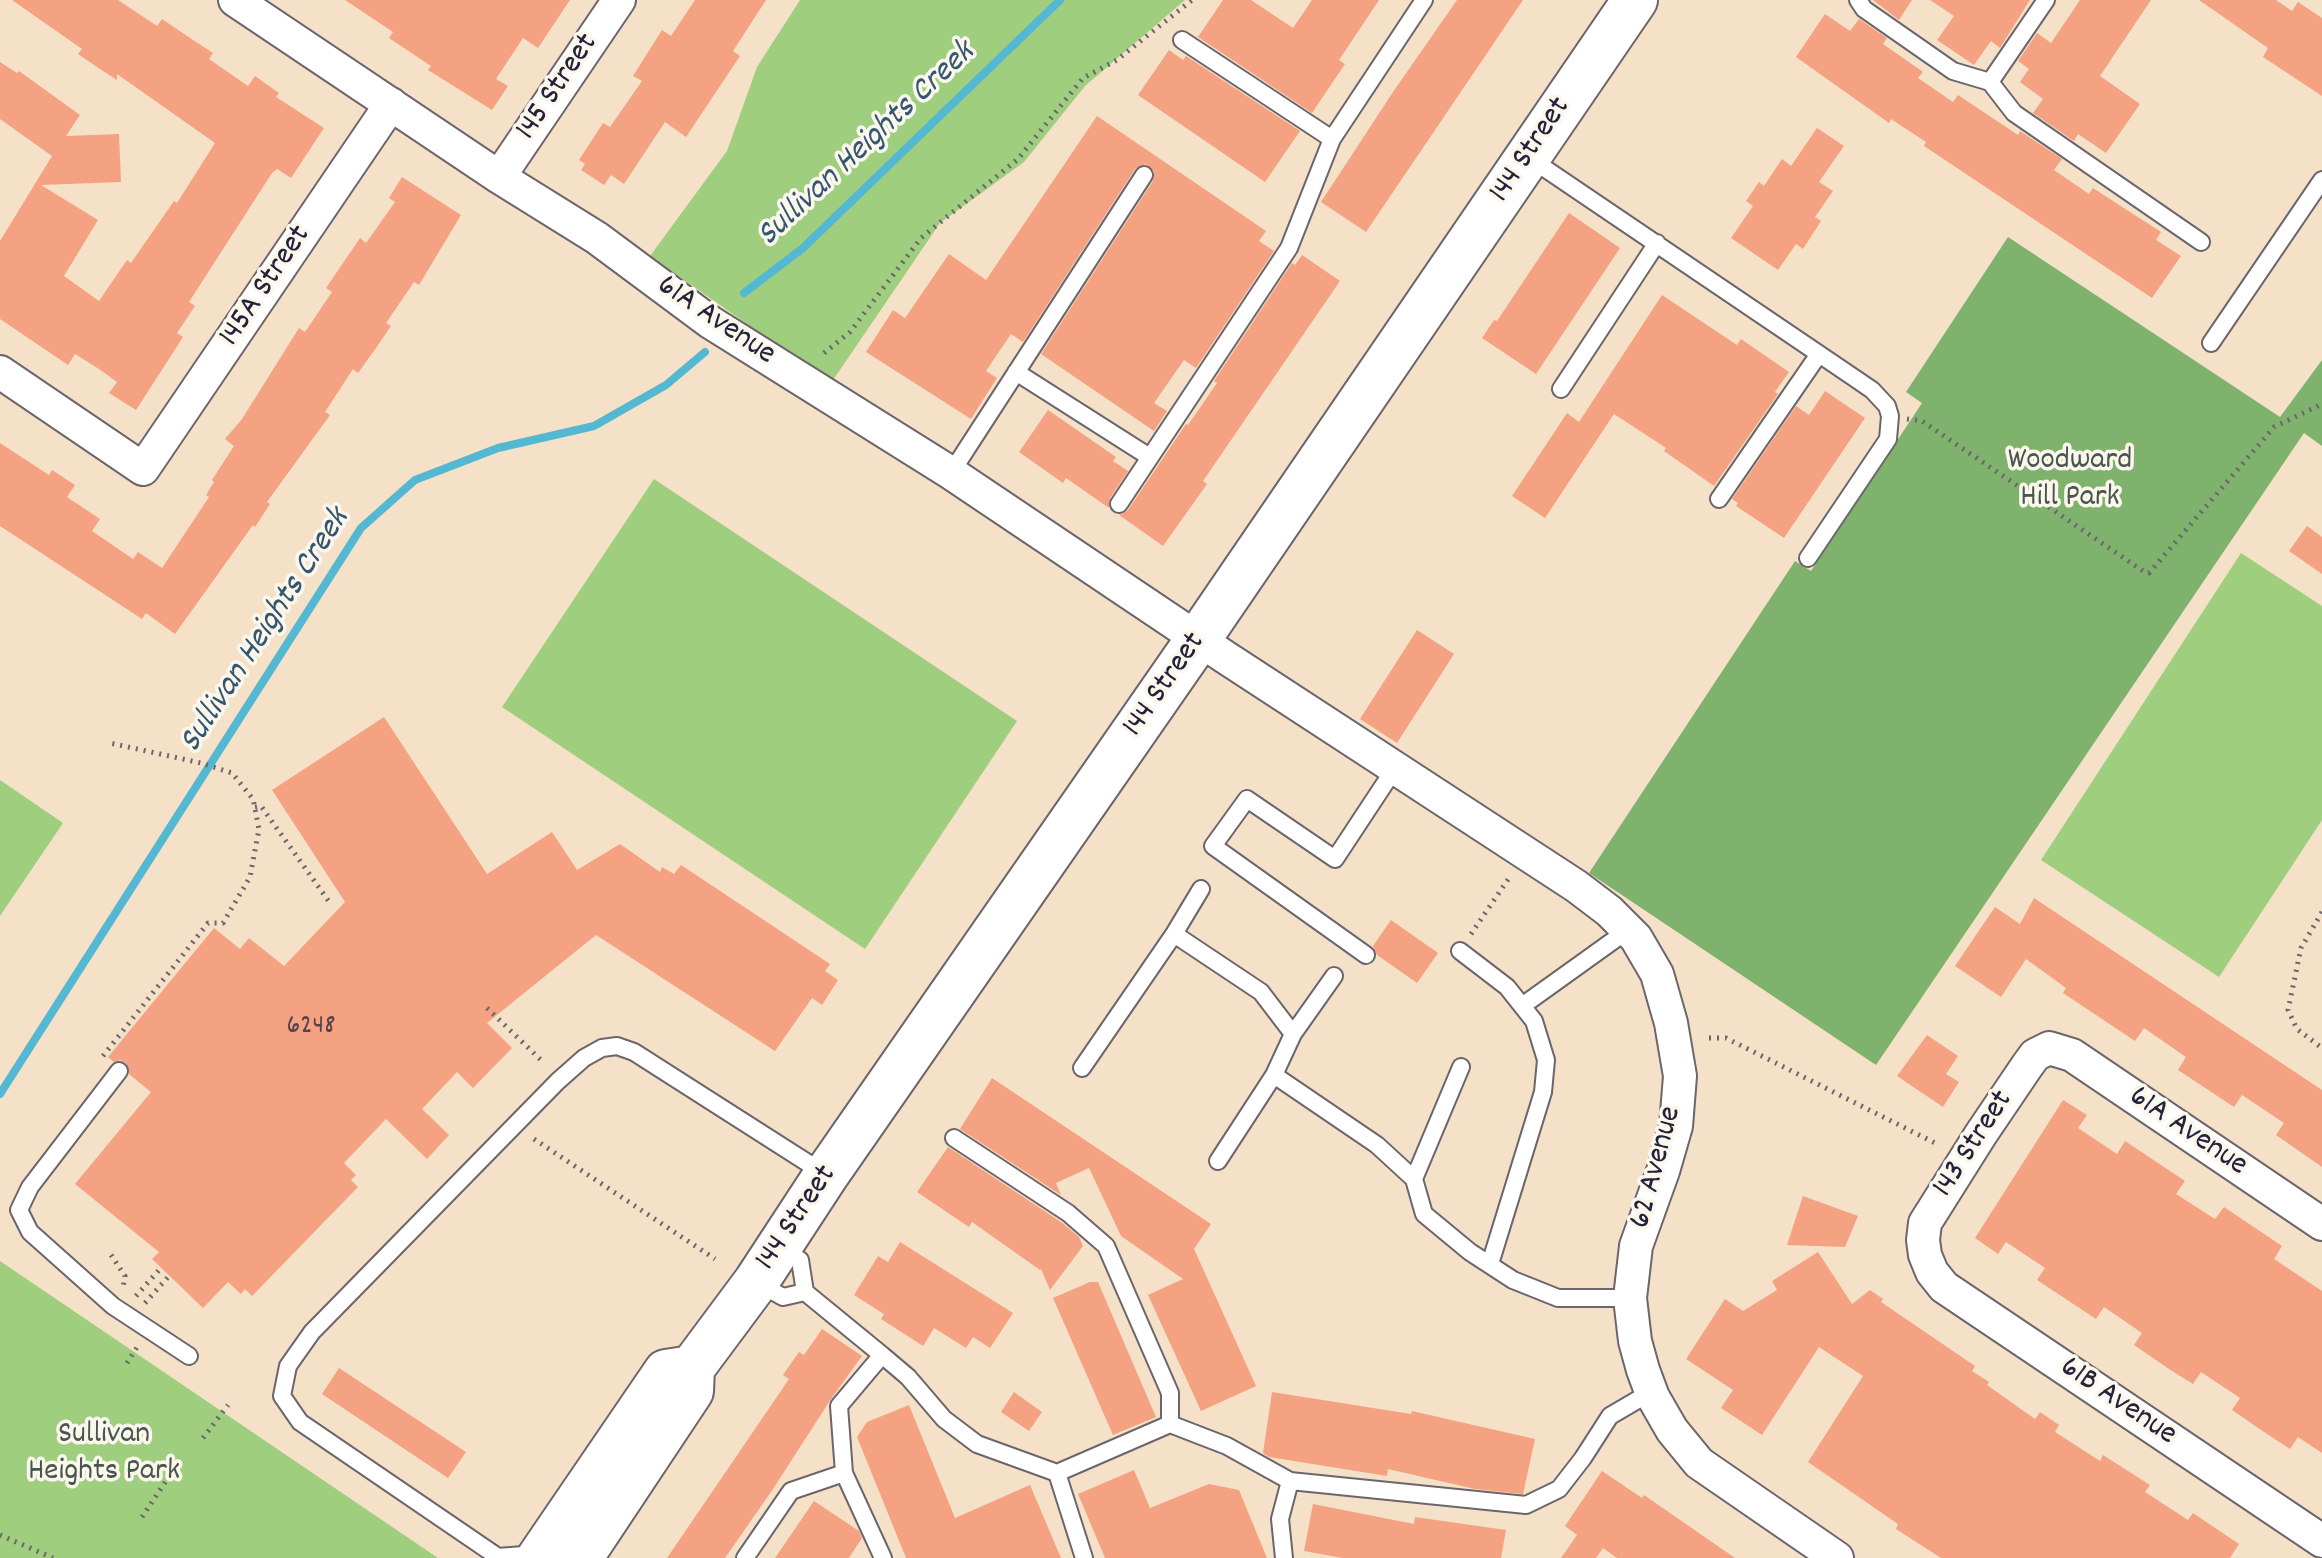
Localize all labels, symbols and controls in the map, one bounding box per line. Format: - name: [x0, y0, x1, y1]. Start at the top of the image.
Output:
- street label: 145 Street: [509, 27, 609, 149]
- water label: Sullivan Heights Creek: [751, 35, 985, 257]
- street label: 144 Street: [1483, 91, 1581, 211]
- street label: 145A Street: [213, 219, 321, 355]
- street label: 61A Avenue: [648, 268, 782, 376]
- park label: Woodward Hill Park: [2008, 444, 2132, 519]
- water label: Sullivan Heights Creek: [173, 502, 361, 762]
- street label: 144 Street: [1116, 626, 1216, 746]
- house number: 6248: [287, 1011, 335, 1045]
- street label: 61A Avenue: [2120, 1079, 2254, 1187]
- street label: 143 Street: [1926, 1084, 2024, 1206]
- street label: 62 Avenue: [1623, 1103, 1693, 1233]
- street label: 144 Street: [749, 1159, 847, 1279]
- street label: 61B Avenue: [2051, 1350, 2183, 1456]
- park label: Sullivan Heights Park: [28, 1418, 180, 1493]

